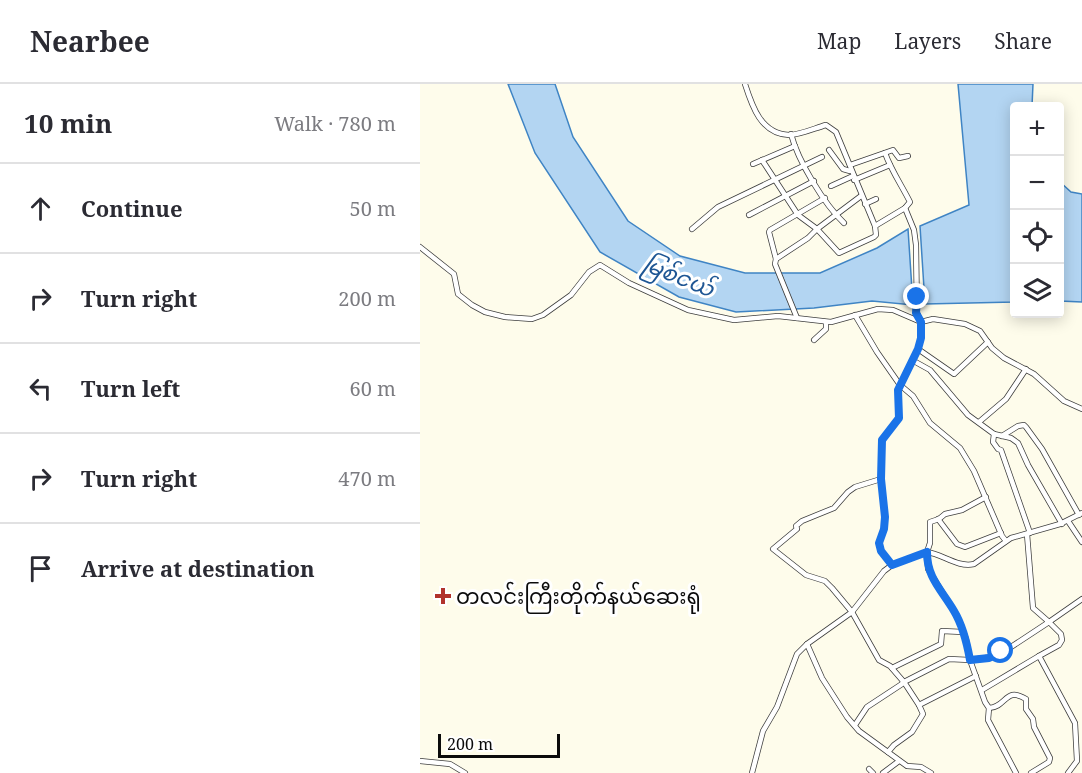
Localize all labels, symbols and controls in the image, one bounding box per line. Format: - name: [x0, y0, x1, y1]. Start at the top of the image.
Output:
- text: Nearbee: [30, 22, 150, 60]
- text: Map: [817, 27, 861, 55]
- text: Layers: [894, 27, 961, 55]
- text: Share: [994, 27, 1052, 55]
- map controls: [1010, 102, 1064, 318]
- button: +: [1010, 102, 1064, 156]
- text: 10 min: [24, 105, 112, 141]
- text: Walk · 780 m: [274, 110, 396, 137]
- button: −: [1010, 156, 1064, 210]
- icon: ahead: [24, 192, 57, 225]
- text: Continue: [81, 193, 183, 223]
- text: 50 m: [350, 195, 396, 222]
- button: locate: [1010, 210, 1064, 264]
- water label: မြစ်ငယ်: [637, 247, 721, 308]
- button: layers: [1010, 264, 1064, 318]
- icon: right: [24, 282, 57, 315]
- text: Turn right: [81, 283, 197, 313]
- route end: [903, 283, 929, 309]
- text: 200 m: [338, 285, 396, 312]
- icon: left: [24, 372, 57, 405]
- text: Turn left: [81, 373, 180, 403]
- text: 60 m: [350, 375, 396, 402]
- icon: right: [24, 462, 57, 495]
- text: Turn right: [81, 463, 197, 493]
- text: 470 m: [338, 465, 396, 492]
- icon: arrive: [24, 552, 57, 585]
- text: Arrive at destination: [81, 553, 315, 583]
- place label: တလင်းကြီးတိုက်နယ်ဆေးရုံ: [456, 581, 701, 614]
- marker: တလင်းကြီးတိုက်နယ်ဆေးရုံ: [434, 587, 452, 605]
- route start: [987, 637, 1013, 663]
- scale bar: [438, 731, 560, 758]
- text: 200 m: [447, 733, 493, 755]

